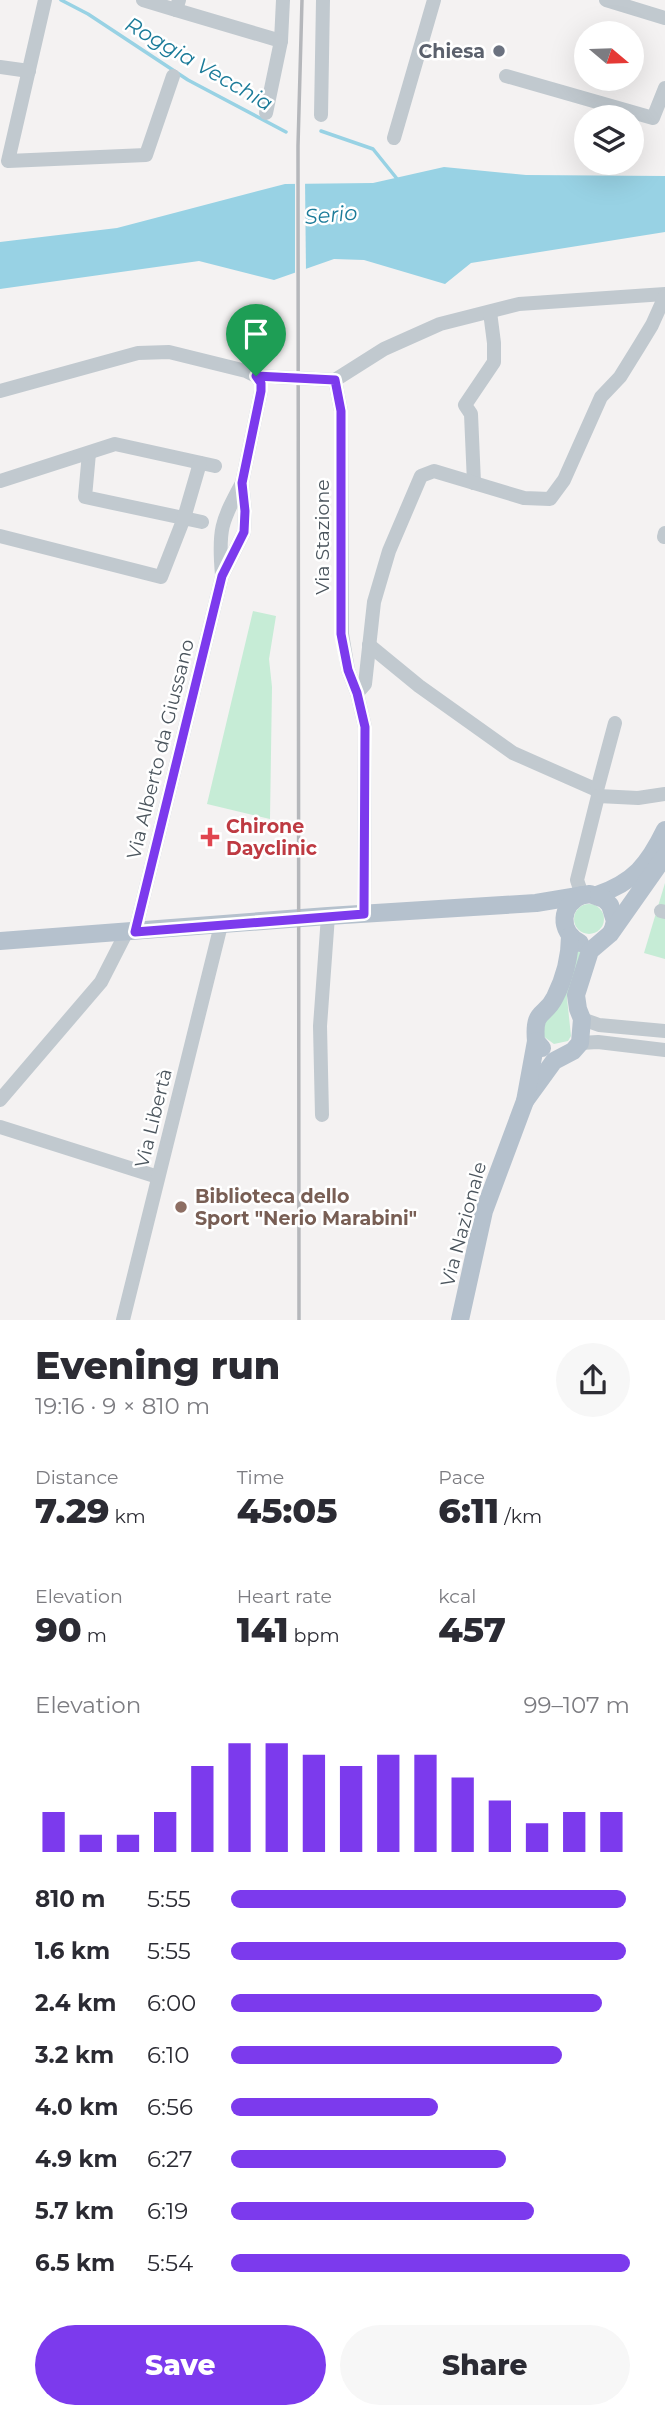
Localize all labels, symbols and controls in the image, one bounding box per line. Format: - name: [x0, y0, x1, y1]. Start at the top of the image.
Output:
- water label: Roggia Vecchia: [121, 11, 277, 116]
- north arrow: [574, 21, 644, 91]
- map controls: [574, 21, 644, 175]
- place label: Chiesa: [419, 40, 485, 63]
- marker: Chiesa: [491, 43, 507, 59]
- button: layers: [574, 105, 644, 175]
- water label: Serio: [304, 200, 358, 229]
- pin: [226, 304, 286, 376]
- icon: arrive: [237, 315, 275, 353]
- street label: Via Stazione: [311, 479, 334, 595]
- street label: Via Alberto da Giussano: [122, 637, 199, 861]
- place label: Chirone Dayclinic: [226, 815, 317, 860]
- marker: Chirone Dayclinic: [200, 827, 220, 847]
- street label: Via Libertà: [130, 1066, 177, 1170]
- street label: Via Nazionale: [436, 1159, 491, 1289]
- place label: Biblioteca dello Sport "Nerio Marabini": [195, 1185, 417, 1230]
- marker: Biblioteca dello Sport "Nerio Marabini": [173, 1199, 189, 1215]
- text: Evening run: [35, 1342, 280, 1389]
- button: share: [556, 1343, 630, 1417]
- text: 19:16 · 9 × 810 m: [35, 1392, 210, 1420]
- text: Distance: [35, 1466, 118, 1489]
- text: Time: [237, 1466, 284, 1489]
- text: Pace: [438, 1466, 485, 1489]
- text: 7.29: [35, 1489, 109, 1532]
- text: 45:05: [237, 1489, 338, 1532]
- text: 6:11: [438, 1489, 499, 1532]
- text: km: [109, 1505, 146, 1528]
- text: /km: [499, 1505, 542, 1528]
- text: Elevation: [35, 1585, 123, 1608]
- text: Heart rate: [237, 1585, 332, 1608]
- text: kcal: [438, 1585, 476, 1608]
- text: 90: [35, 1608, 82, 1651]
- text: 141: [237, 1608, 289, 1651]
- text: 457: [438, 1608, 506, 1651]
- text: m: [82, 1624, 107, 1647]
- text: bpm: [289, 1624, 340, 1647]
- text: Elevation: [35, 1691, 141, 1719]
- text: 99–107 m: [523, 1691, 630, 1719]
- text: 810 m: [35, 1885, 105, 1913]
- text: 5:55: [147, 1885, 191, 1913]
- text: 1.6 km: [35, 1937, 110, 1965]
- text: 5:55: [147, 1937, 191, 1965]
- text: 2.4 km: [35, 1989, 116, 2017]
- text: 6:00: [147, 1989, 196, 2017]
- text: 3.2 km: [35, 2041, 114, 2069]
- text: 6:10: [147, 2041, 189, 2069]
- text: 4.0 km: [35, 2093, 118, 2121]
- text: 6:56: [147, 2093, 193, 2121]
- text: 4.9 km: [35, 2145, 118, 2173]
- text: 6:27: [147, 2145, 192, 2173]
- text: 5.7 km: [35, 2197, 114, 2225]
- text: 6:19: [147, 2197, 188, 2225]
- text: 6.5 km: [35, 2249, 115, 2277]
- text: 5:54: [147, 2249, 193, 2277]
- button: Save: [35, 2325, 326, 2405]
- button: Share: [340, 2325, 630, 2405]

